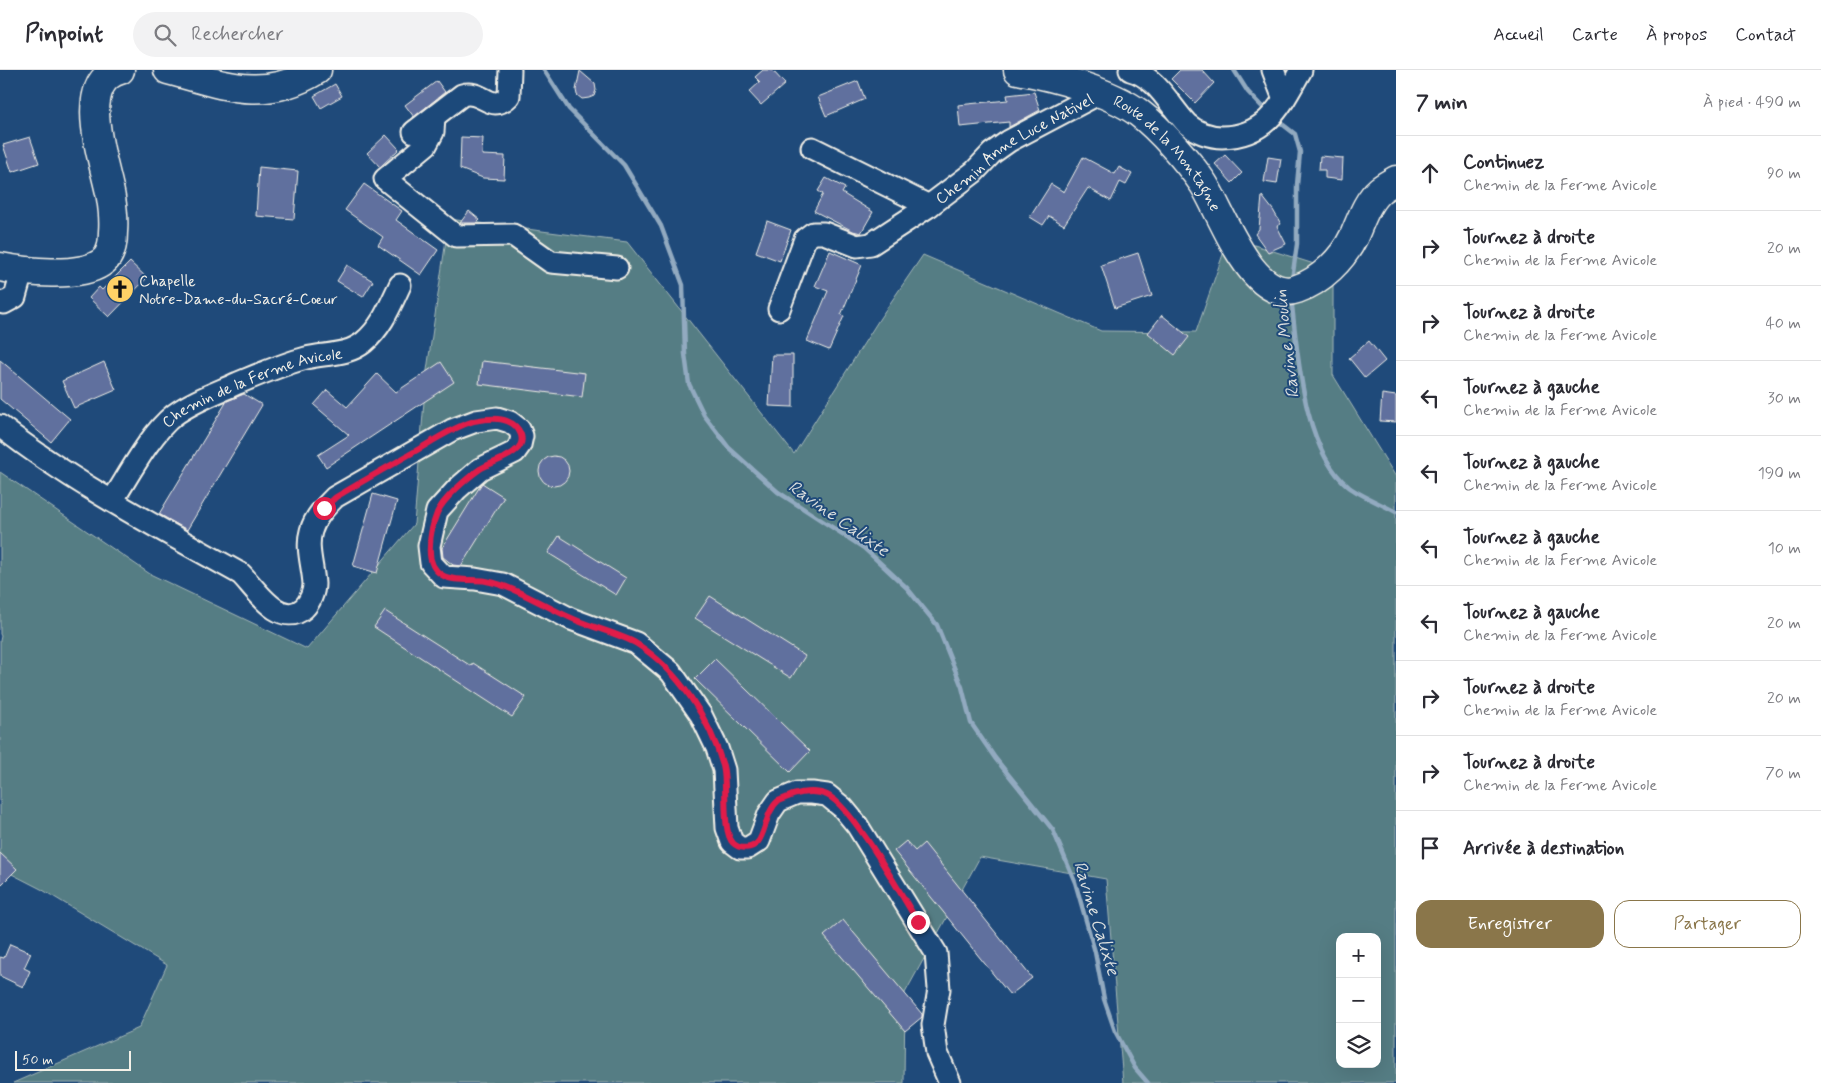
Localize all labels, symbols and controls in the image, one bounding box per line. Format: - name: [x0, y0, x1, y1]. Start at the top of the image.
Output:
- search box: [133, 12, 483, 57]
- text: Pinpoint: [25, 19, 103, 50]
- icon: search: [151, 21, 179, 49]
- text: Rechercher: [191, 22, 284, 47]
- text: Accueil: [1493, 23, 1544, 47]
- text: Carte: [1572, 23, 1618, 47]
- text: À propos: [1646, 23, 1707, 47]
- text: Contact: [1735, 23, 1796, 47]
- street label: Chemin Anne Luce Nativel: [931, 89, 1097, 210]
- text: 7 min: [1416, 89, 1468, 117]
- street label: Route de la Montagne: [1109, 91, 1225, 215]
- text: À pied · 490 m: [1703, 92, 1801, 113]
- text: Continuez: [1463, 150, 1544, 175]
- icon: ahead: [1416, 159, 1444, 187]
- text: 90 m: [1767, 163, 1801, 184]
- text: Chemin de la Ferme Avicole: [1463, 175, 1657, 196]
- text: Tournez à droite: [1463, 225, 1595, 250]
- icon: right: [1416, 234, 1444, 262]
- text: 20 m: [1767, 238, 1801, 259]
- text: Chemin de la Ferme Avicole: [1463, 250, 1657, 271]
- place label: Chapelle Notre-Dame-du-Sacré-Cœur: [139, 271, 338, 310]
- church icon: Chapelle Notre-Dame-du-Sacré-Cœur: [105, 274, 135, 304]
- water label: Ravine Moulin: [1268, 288, 1306, 400]
- text: Tournez à droite: [1463, 300, 1595, 325]
- icon: right: [1416, 309, 1444, 337]
- text: 40 m: [1765, 313, 1801, 334]
- text: Chemin de la Ferme Avicole: [1463, 325, 1657, 346]
- street label: Chemin de la Ferme Avicole: [158, 343, 344, 433]
- text: Tournez à gauche: [1463, 375, 1600, 400]
- icon: left: [1416, 384, 1444, 412]
- text: 30 m: [1768, 388, 1801, 409]
- text: Chemin de la Ferme Avicole: [1463, 400, 1657, 421]
- text: Tournez à gauche: [1463, 450, 1600, 475]
- icon: left: [1416, 459, 1444, 487]
- text: 190 m: [1758, 463, 1801, 484]
- water label: Ravine Calixte: [783, 475, 895, 563]
- text: Chemin de la Ferme Avicole: [1463, 475, 1657, 496]
- route start: [313, 497, 336, 520]
- text: Tournez à gauche: [1463, 525, 1600, 550]
- icon: left: [1416, 534, 1444, 562]
- text: 10 m: [1768, 538, 1801, 559]
- text: Chemin de la Ferme Avicole: [1463, 550, 1657, 571]
- text: Tournez à gauche: [1463, 600, 1600, 625]
- icon: left: [1416, 609, 1444, 637]
- text: 20 m: [1767, 613, 1801, 634]
- text: Chemin de la Ferme Avicole: [1463, 625, 1657, 646]
- text: Tournez à droite: [1463, 675, 1595, 700]
- icon: right: [1416, 684, 1444, 712]
- text: 20 m: [1767, 688, 1801, 709]
- text: Chemin de la Ferme Avicole: [1463, 700, 1657, 721]
- text: Tournez à droite: [1463, 750, 1595, 775]
- icon: right: [1416, 759, 1444, 787]
- text: 70 m: [1765, 763, 1801, 784]
- text: Chemin de la Ferme Avicole: [1463, 775, 1657, 796]
- icon: arrive: [1416, 834, 1444, 862]
- text: Arrivée à destination: [1463, 836, 1624, 861]
- water label: Ravine Calixte: [1067, 858, 1125, 979]
- button: Enregistrer: [1416, 900, 1604, 948]
- button: Partager: [1614, 900, 1801, 948]
- route end: [907, 911, 930, 934]
- map controls: [1336, 933, 1381, 1068]
- button: +: [1336, 933, 1381, 978]
- button: −: [1336, 978, 1381, 1023]
- button: layers: [1336, 1023, 1381, 1068]
- scale bar: [15, 1048, 131, 1071]
- text: 50 m: [22, 1051, 53, 1069]

